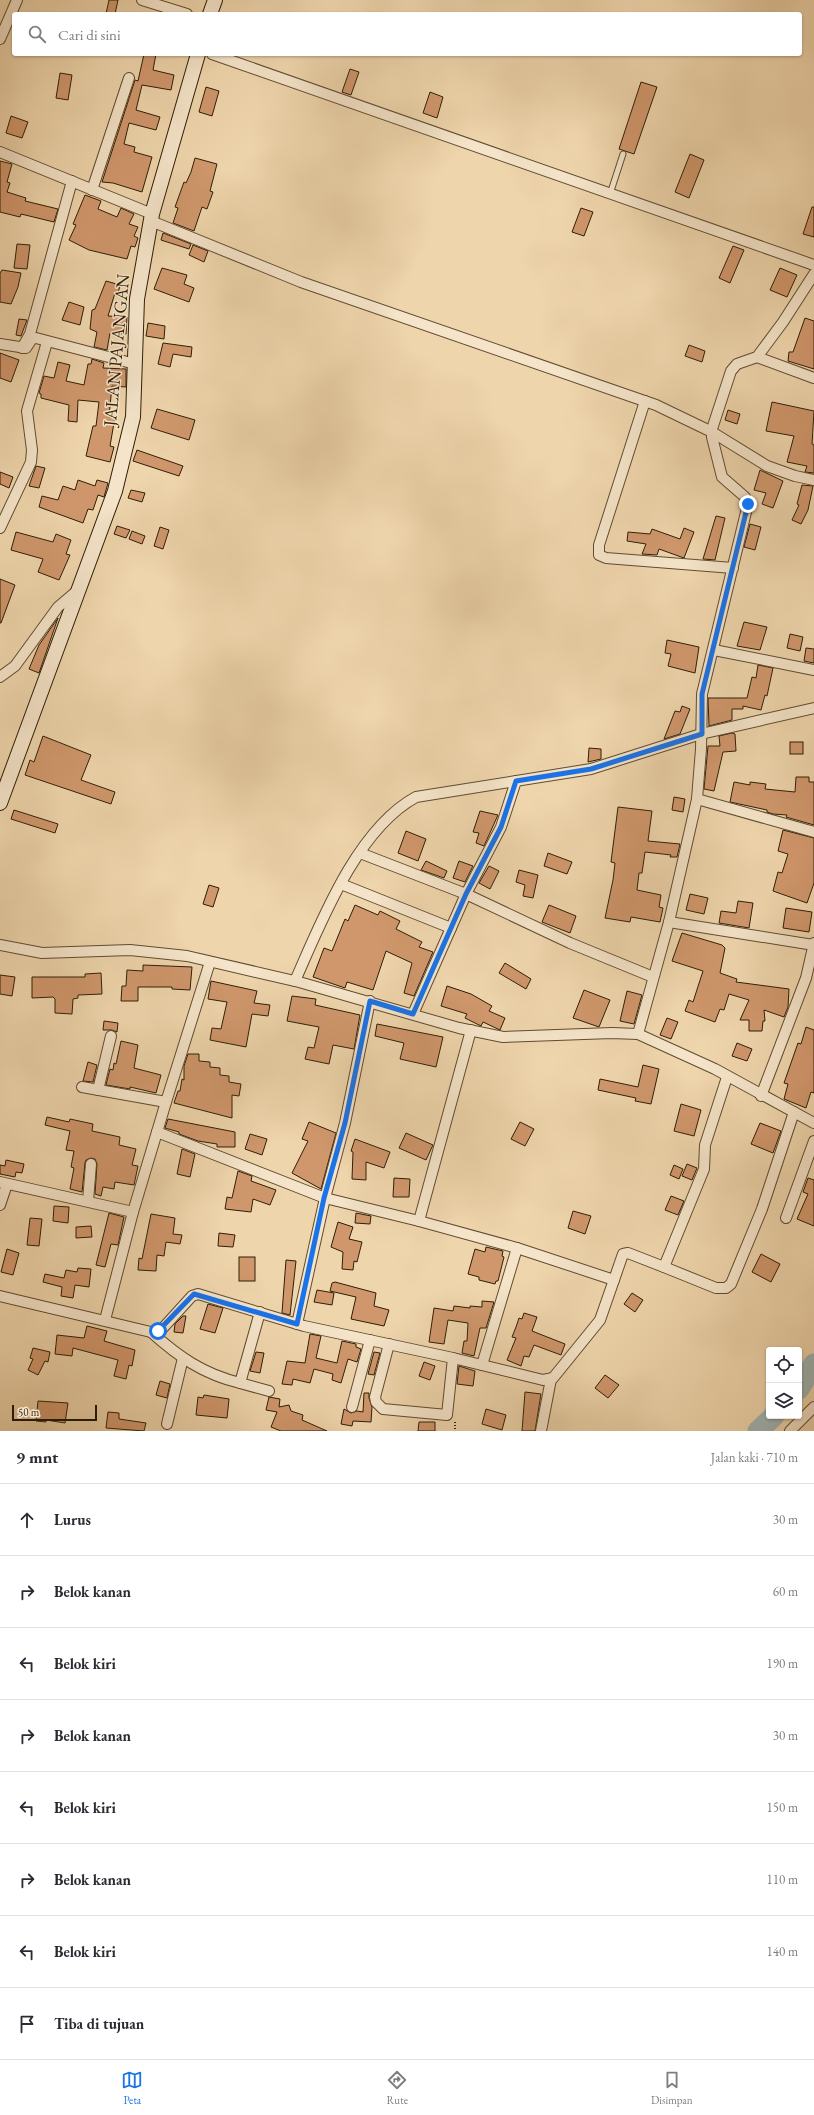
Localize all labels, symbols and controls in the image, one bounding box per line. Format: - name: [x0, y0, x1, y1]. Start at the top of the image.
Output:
- search box: [12, 12, 802, 56]
- icon: search: [26, 23, 48, 45]
- text: Cari di sini: [58, 25, 121, 44]
- street label: JALAN PAJANGAN: [98, 272, 134, 429]
- route end: [739, 495, 757, 513]
- route start: [149, 1322, 167, 1340]
- map controls: [766, 1347, 802, 1419]
- button: locate: [766, 1347, 802, 1383]
- button: layers: [766, 1383, 802, 1419]
- scale bar: [12, 1403, 97, 1422]
- text: 50 m: [18, 1405, 39, 1419]
- text: 9 mnt: [16, 1446, 58, 1468]
- text: Jalan kaki · 710 m: [711, 1449, 798, 1466]
- icon: ahead: [16, 1509, 38, 1531]
- text: Lurus: [54, 1510, 91, 1529]
- text: 30 m: [773, 1511, 798, 1528]
- icon: right: [16, 1581, 38, 1603]
- text: Belok kanan: [54, 1582, 131, 1601]
- text: 60 m: [773, 1583, 798, 1600]
- icon: left: [16, 1653, 38, 1675]
- text: Belok kiri: [54, 1654, 116, 1673]
- text: 190 m: [767, 1655, 798, 1672]
- icon: right: [16, 1725, 38, 1747]
- text: Belok kanan: [54, 1726, 131, 1745]
- text: 30 m: [773, 1727, 798, 1744]
- icon: left: [16, 1797, 38, 1819]
- text: Belok kiri: [54, 1798, 116, 1817]
- text: 150 m: [767, 1799, 798, 1816]
- icon: right: [16, 1869, 38, 1891]
- text: Belok kanan: [54, 1870, 131, 1889]
- text: 110 m: [767, 1871, 798, 1888]
- icon: left: [16, 1941, 38, 1963]
- text: Belok kiri: [54, 1942, 116, 1961]
- text: 140 m: [767, 1943, 798, 1960]
- icon: arrive: [16, 2013, 38, 2035]
- text: Tiba di tujuan: [54, 2014, 144, 2033]
- tab: Peta: [121, 2069, 143, 2107]
- tab: Rute: [386, 2069, 408, 2107]
- tab: Disimpan: [651, 2069, 693, 2107]

